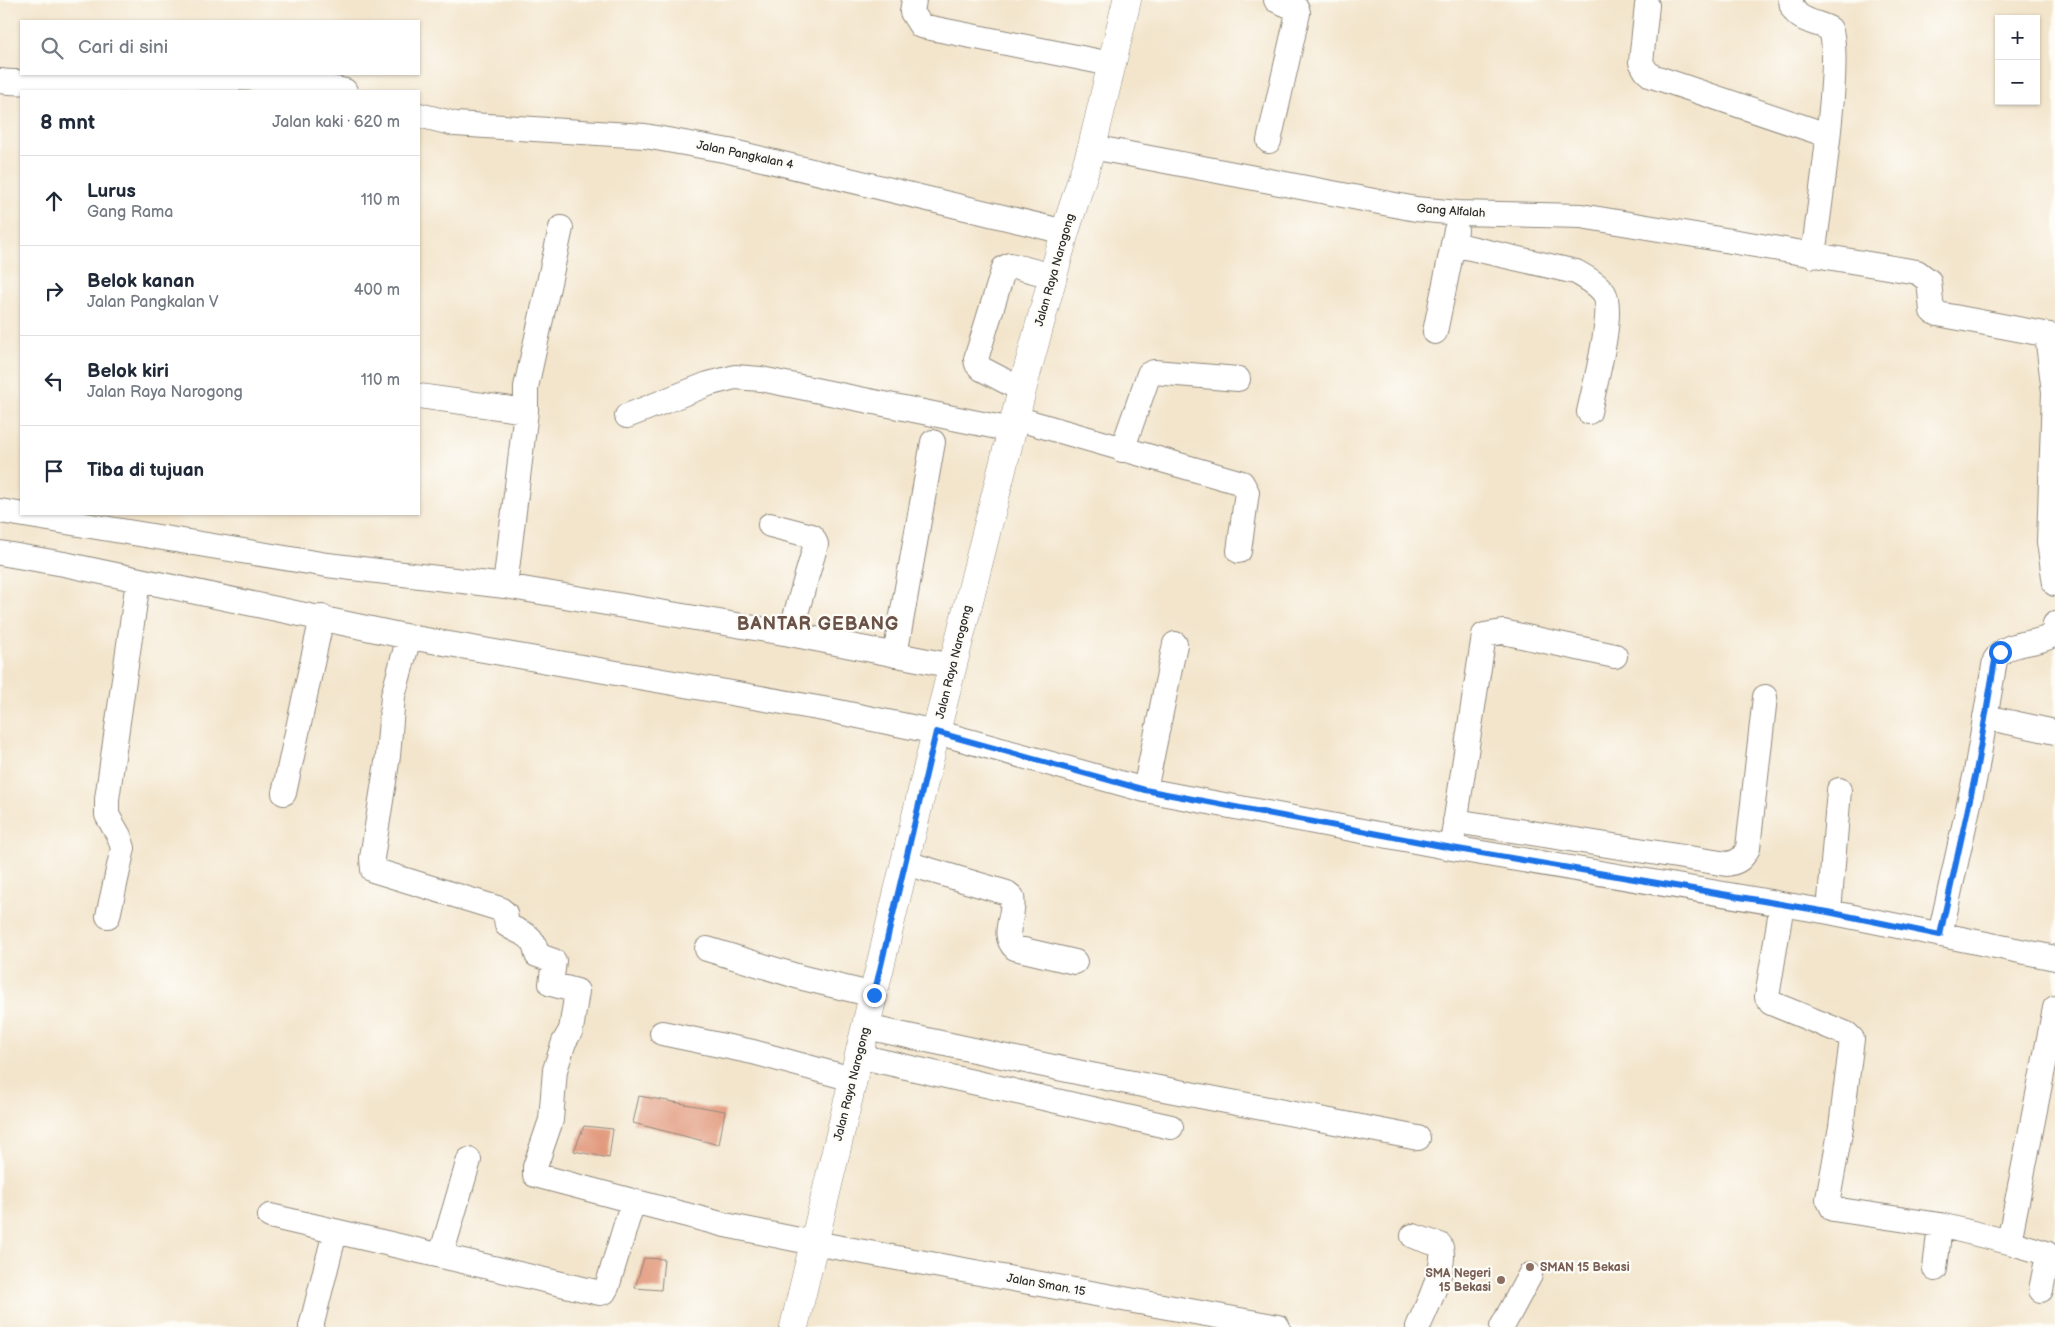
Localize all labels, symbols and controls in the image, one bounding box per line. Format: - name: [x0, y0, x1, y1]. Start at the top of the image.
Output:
- map controls: [1995, 15, 2040, 105]
- button: +: [1995, 15, 2040, 60]
- search box: [20, 20, 420, 75]
- icon: search: [38, 34, 66, 62]
- text: Cari di sini: [78, 36, 168, 59]
- button: −: [1995, 60, 2040, 105]
- text: 8 mnt: [40, 110, 95, 135]
- text: Jalan kaki · 620 m: [272, 113, 400, 132]
- street label: Jalan Pangkalan 4: [695, 137, 796, 173]
- text: Lurus: [87, 180, 136, 203]
- icon: ahead: [40, 187, 68, 215]
- text: 110 m: [361, 191, 400, 210]
- street label: Gang Alfalah: [1416, 201, 1486, 221]
- text: Gang Rama: [87, 203, 173, 222]
- street label: Jalan Raya Narogong: [1032, 212, 1078, 328]
- text: Belok kanan: [87, 270, 195, 293]
- icon: right: [40, 277, 68, 305]
- text: 400 m: [354, 281, 400, 300]
- text: Jalan Pangkalan V: [87, 293, 219, 312]
- text: Belok kiri: [87, 360, 169, 383]
- icon: left: [40, 367, 68, 395]
- text: 110 m: [361, 371, 400, 390]
- text: Jalan Raya Narogong: [87, 383, 243, 402]
- icon: arrive: [40, 457, 68, 485]
- text: Tiba di tujuan: [87, 459, 204, 482]
- street label: Jalan Raya Narogong: [933, 603, 975, 721]
- district label: BANTAR GEBANG: [737, 614, 899, 635]
- route start: [1989, 641, 2012, 664]
- route end: [863, 984, 886, 1007]
- street label: Jalan Raya Narogong: [831, 1025, 873, 1143]
- place label: SMAN 15 Bekasi: [1540, 1260, 1630, 1275]
- marker: SMAN 15 Bekasi: [1524, 1261, 1536, 1273]
- place label: SMA Negeri 15 Bekasi: [1425, 1266, 1491, 1295]
- street label: Jalan Sman. 15: [1005, 1271, 1087, 1299]
- marker: SMA Negeri 15 Bekasi: [1495, 1274, 1507, 1286]

